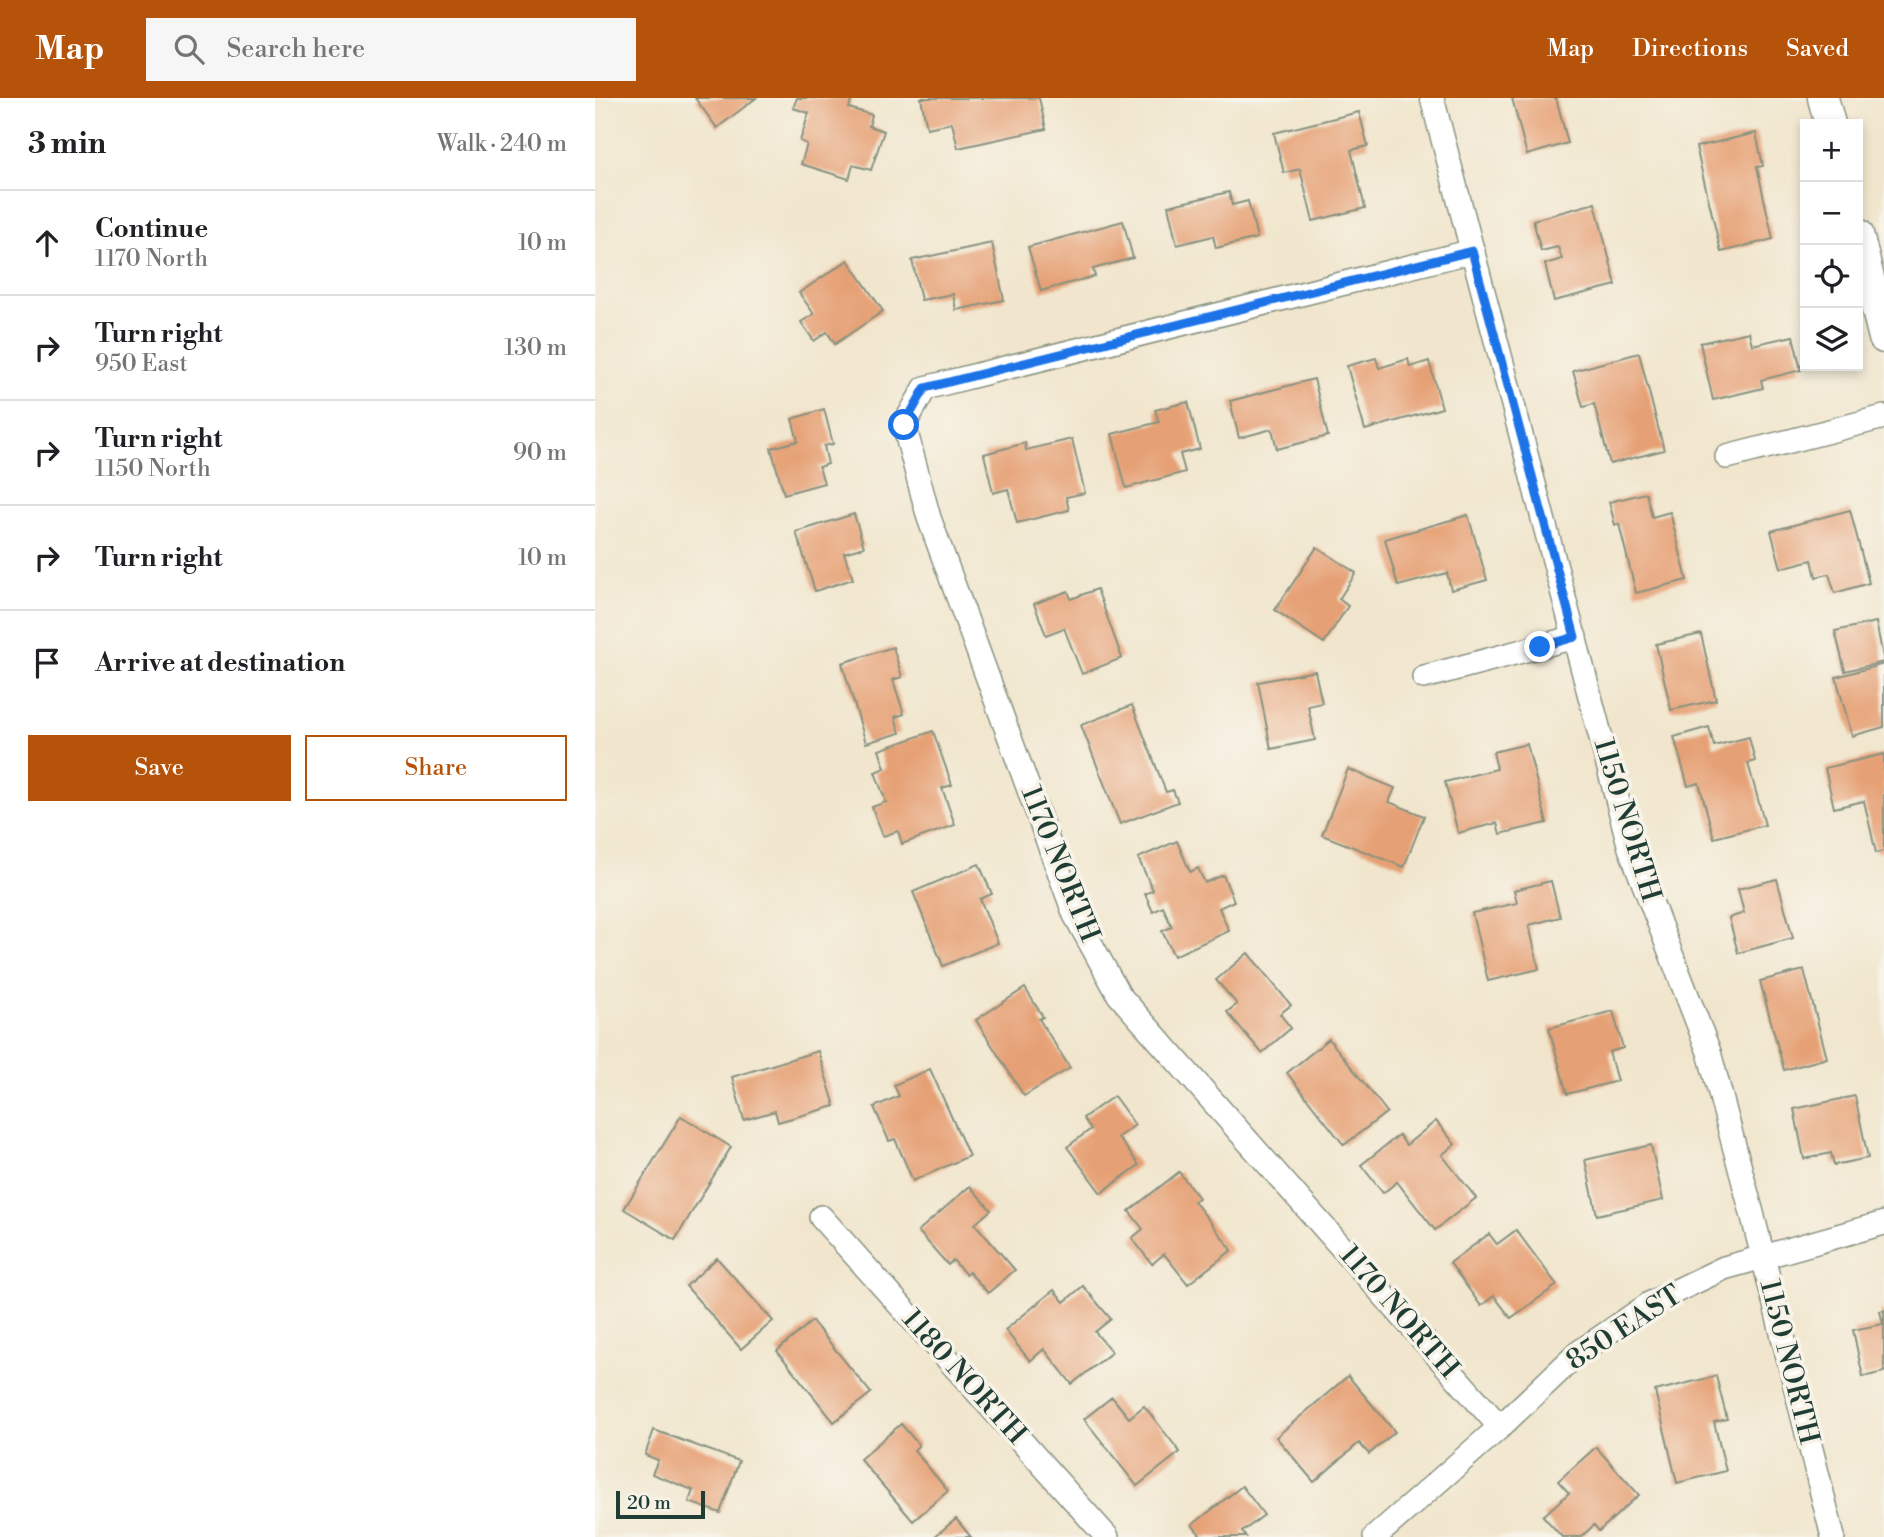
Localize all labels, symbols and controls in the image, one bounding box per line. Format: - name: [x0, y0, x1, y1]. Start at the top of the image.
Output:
- search box: [146, 18, 636, 81]
- text: Map: [35, 29, 104, 70]
- icon: search: [170, 30, 208, 68]
- text: Search here: [226, 33, 365, 65]
- text: Map: [1547, 34, 1594, 64]
- text: Directions: [1632, 34, 1748, 64]
- text: Saved: [1786, 34, 1849, 64]
- map controls: [1800, 119, 1863, 371]
- button: +: [1800, 119, 1863, 182]
- text: 3 min: [28, 125, 106, 163]
- text: Walk · 240 m: [437, 130, 567, 158]
- button: −: [1800, 182, 1863, 245]
- text: Continue: [95, 213, 208, 245]
- icon: ahead: [28, 224, 66, 262]
- text: 10 m: [518, 229, 567, 257]
- text: 1170 North: [95, 245, 208, 273]
- button: locate: [1800, 245, 1863, 308]
- button: layers: [1800, 308, 1863, 371]
- text: Turn right: [95, 318, 223, 350]
- icon: right: [28, 329, 66, 367]
- text: 130 m: [504, 334, 567, 362]
- text: 950 East: [95, 350, 188, 378]
- route start: [888, 409, 919, 440]
- text: Turn right: [95, 423, 223, 455]
- icon: right: [28, 434, 66, 472]
- text: 90 m: [513, 439, 567, 467]
- text: 1150 North: [95, 455, 211, 483]
- icon: right: [28, 539, 66, 577]
- text: Turn right: [95, 542, 223, 574]
- text: 10 m: [518, 544, 567, 572]
- route end: [1524, 631, 1555, 662]
- icon: arrive: [28, 644, 66, 682]
- text: Arrive at destination: [95, 647, 345, 679]
- street label: 1150 NORTH: [1586, 734, 1669, 906]
- button: Save: [28, 735, 291, 801]
- button: Share: [305, 735, 567, 801]
- street label: 1170 NORTH: [1013, 781, 1107, 948]
- street label: 1170 NORTH: [1332, 1238, 1467, 1386]
- street label: 1150 NORTH: [1752, 1276, 1827, 1449]
- street label: 850 EAST: [1560, 1278, 1688, 1378]
- street label: 1180 NORTH: [894, 1302, 1034, 1452]
- scale bar: [616, 1488, 705, 1520]
- text: 20 m: [627, 1491, 671, 1515]

